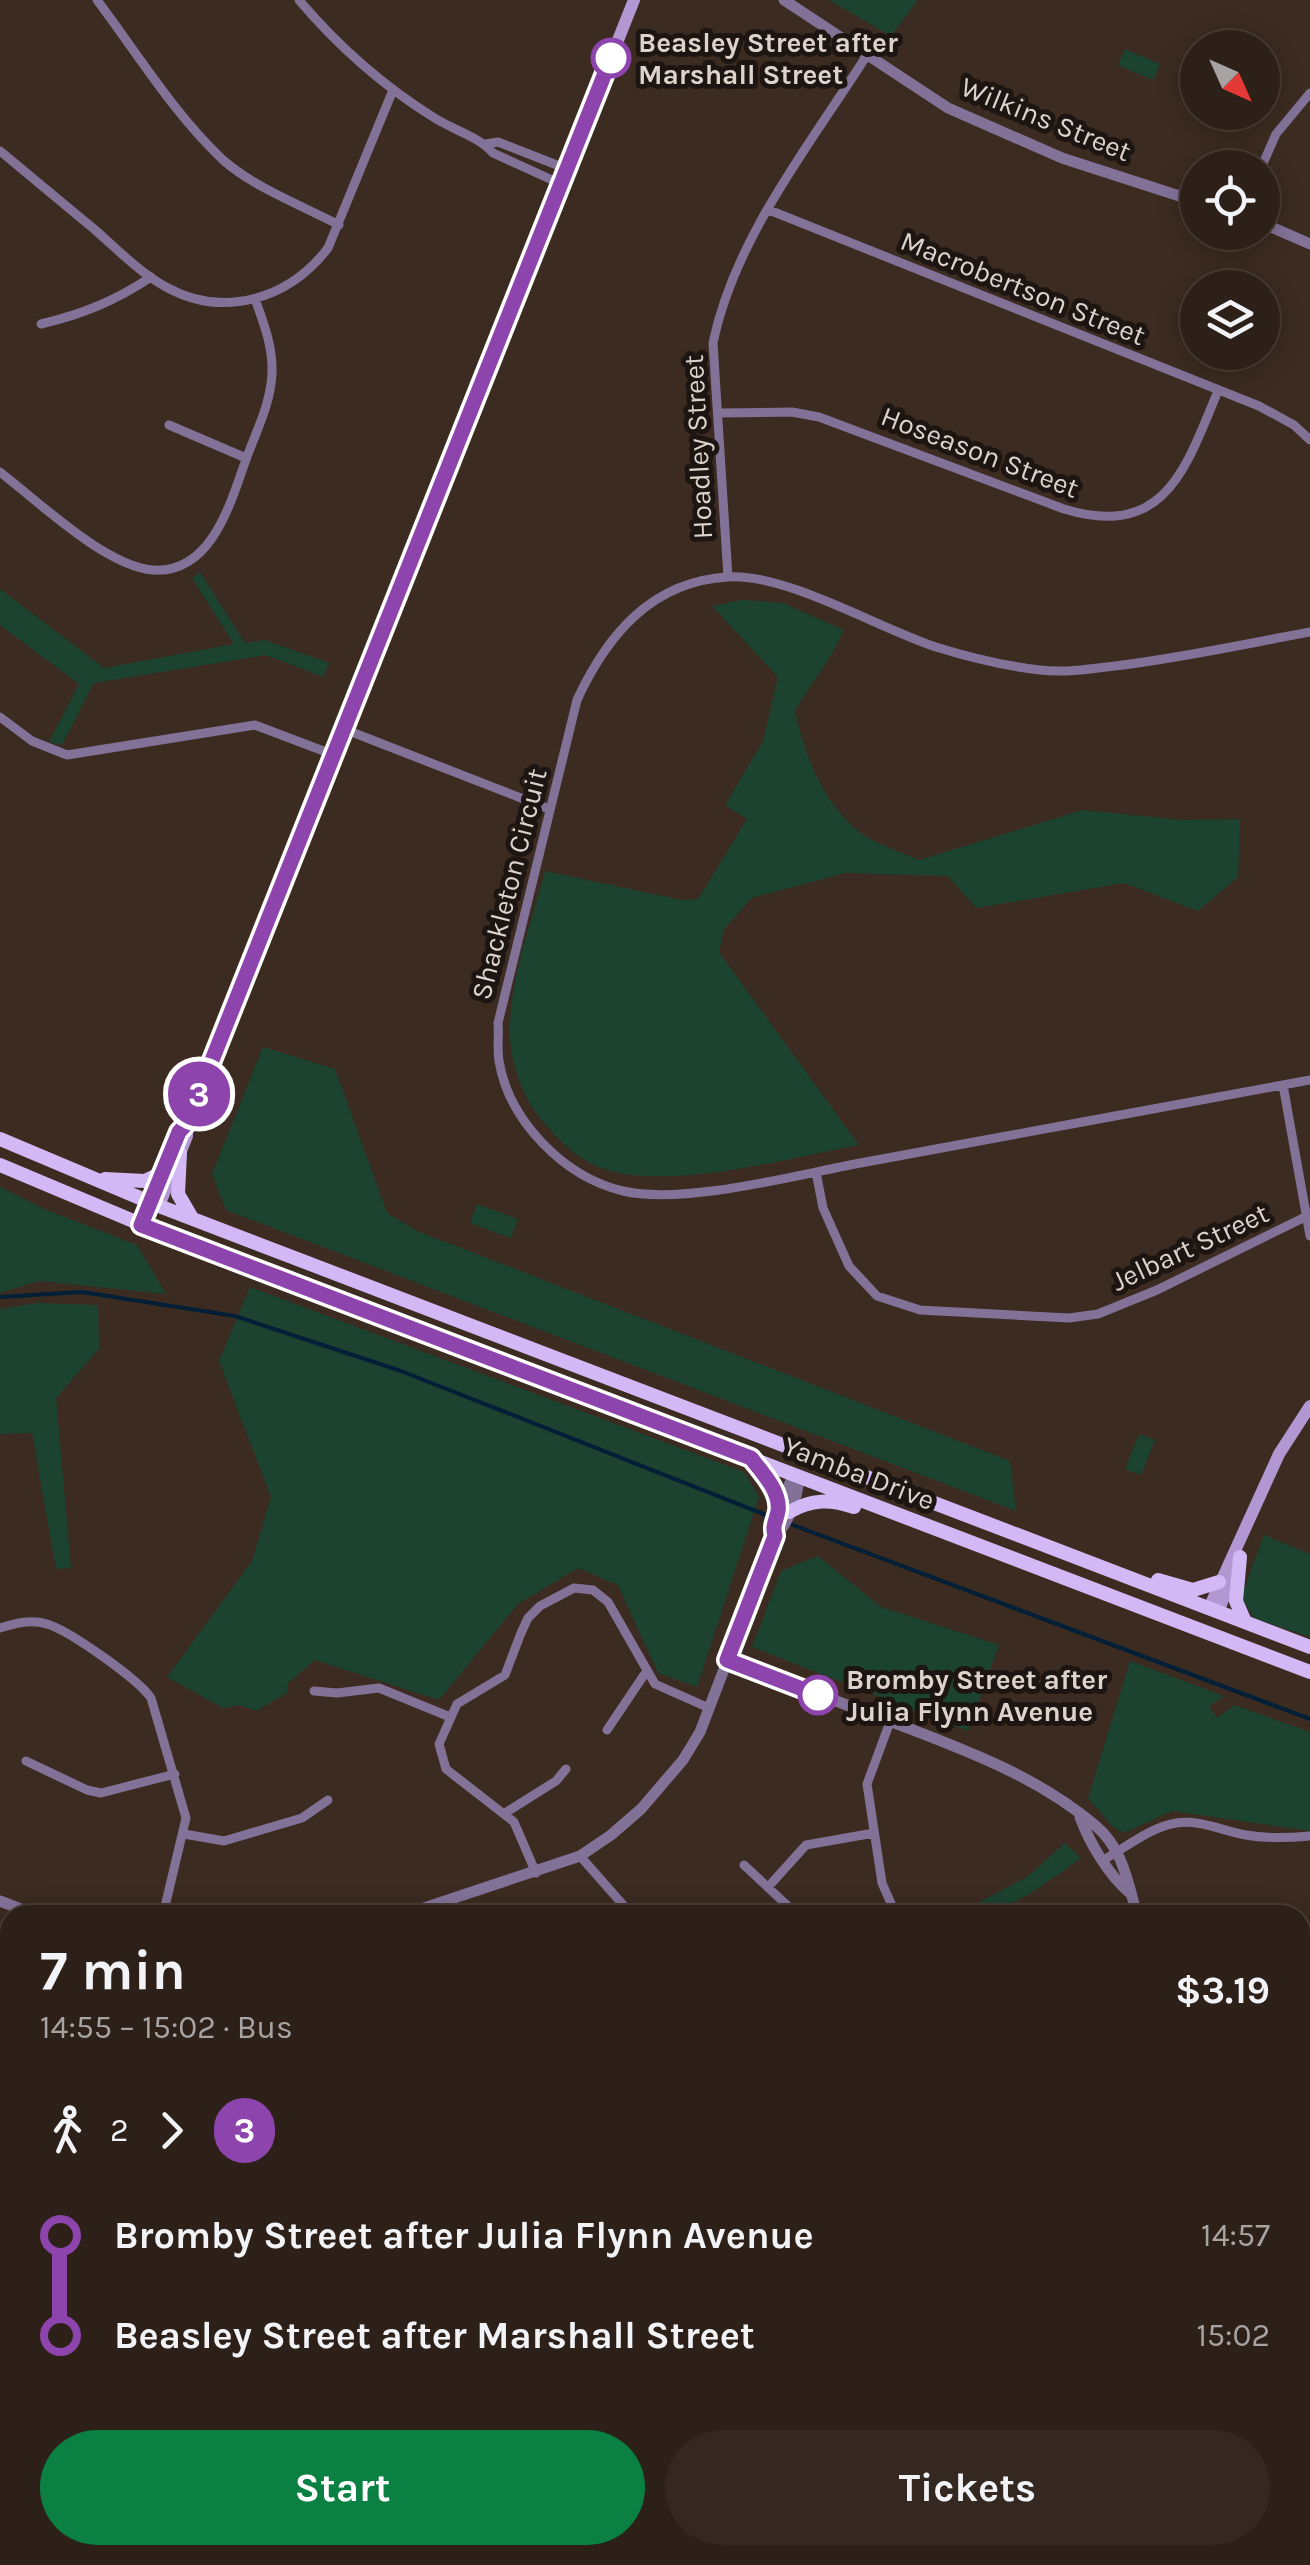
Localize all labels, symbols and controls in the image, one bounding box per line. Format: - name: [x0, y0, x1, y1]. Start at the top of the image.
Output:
- place label: Beasley Street after Marshall Street: [638, 26, 898, 91]
- north arrow: [1180, 30, 1280, 130]
- map controls: [1180, 30, 1280, 370]
- marker: Beasley Street after Marshall Street: [592, 39, 630, 77]
- street label: Wilkins Street: [956, 70, 1136, 168]
- button: locate: [1180, 150, 1280, 250]
- street label: Macrobertson Street: [896, 224, 1150, 352]
- button: layers: [1180, 270, 1280, 370]
- street label: Hoadley Street: [677, 354, 719, 540]
- street label: Hoseason Street: [877, 399, 1083, 505]
- street label: Shackleton Circuit: [464, 765, 554, 1003]
- line badge: 3: [166, 1062, 232, 1126]
- text: 3: [188, 1074, 210, 1115]
- street label: Jelbart Street: [1106, 1196, 1274, 1298]
- street label: Yamba Drive: [779, 1429, 939, 1517]
- place label: Bromby Street after Julia Flynn Avenue: [846, 1663, 1107, 1728]
- marker: Bromby Street after Julia Flynn Avenue: [799, 1676, 837, 1714]
- text: 7 min: [40, 1939, 186, 2003]
- text: $3.19: [1175, 1968, 1270, 2013]
- text: 14:55 – 15:02 · Bus: [40, 2009, 293, 2046]
- icon: walk: [40, 2103, 95, 2158]
- icon: forward: [144, 2103, 199, 2158]
- text: 3: [234, 2110, 255, 2151]
- text: 2: [110, 2112, 129, 2149]
- text: Bromby Street after Julia Flynn Avenue: [114, 2213, 814, 2258]
- text: 14:57: [1201, 2217, 1270, 2254]
- text: Beasley Street after Marshall Street: [114, 2313, 755, 2358]
- text: 15:02: [1196, 2317, 1270, 2354]
- button: Start: [40, 2430, 645, 2545]
- button: Tickets: [665, 2430, 1270, 2545]

